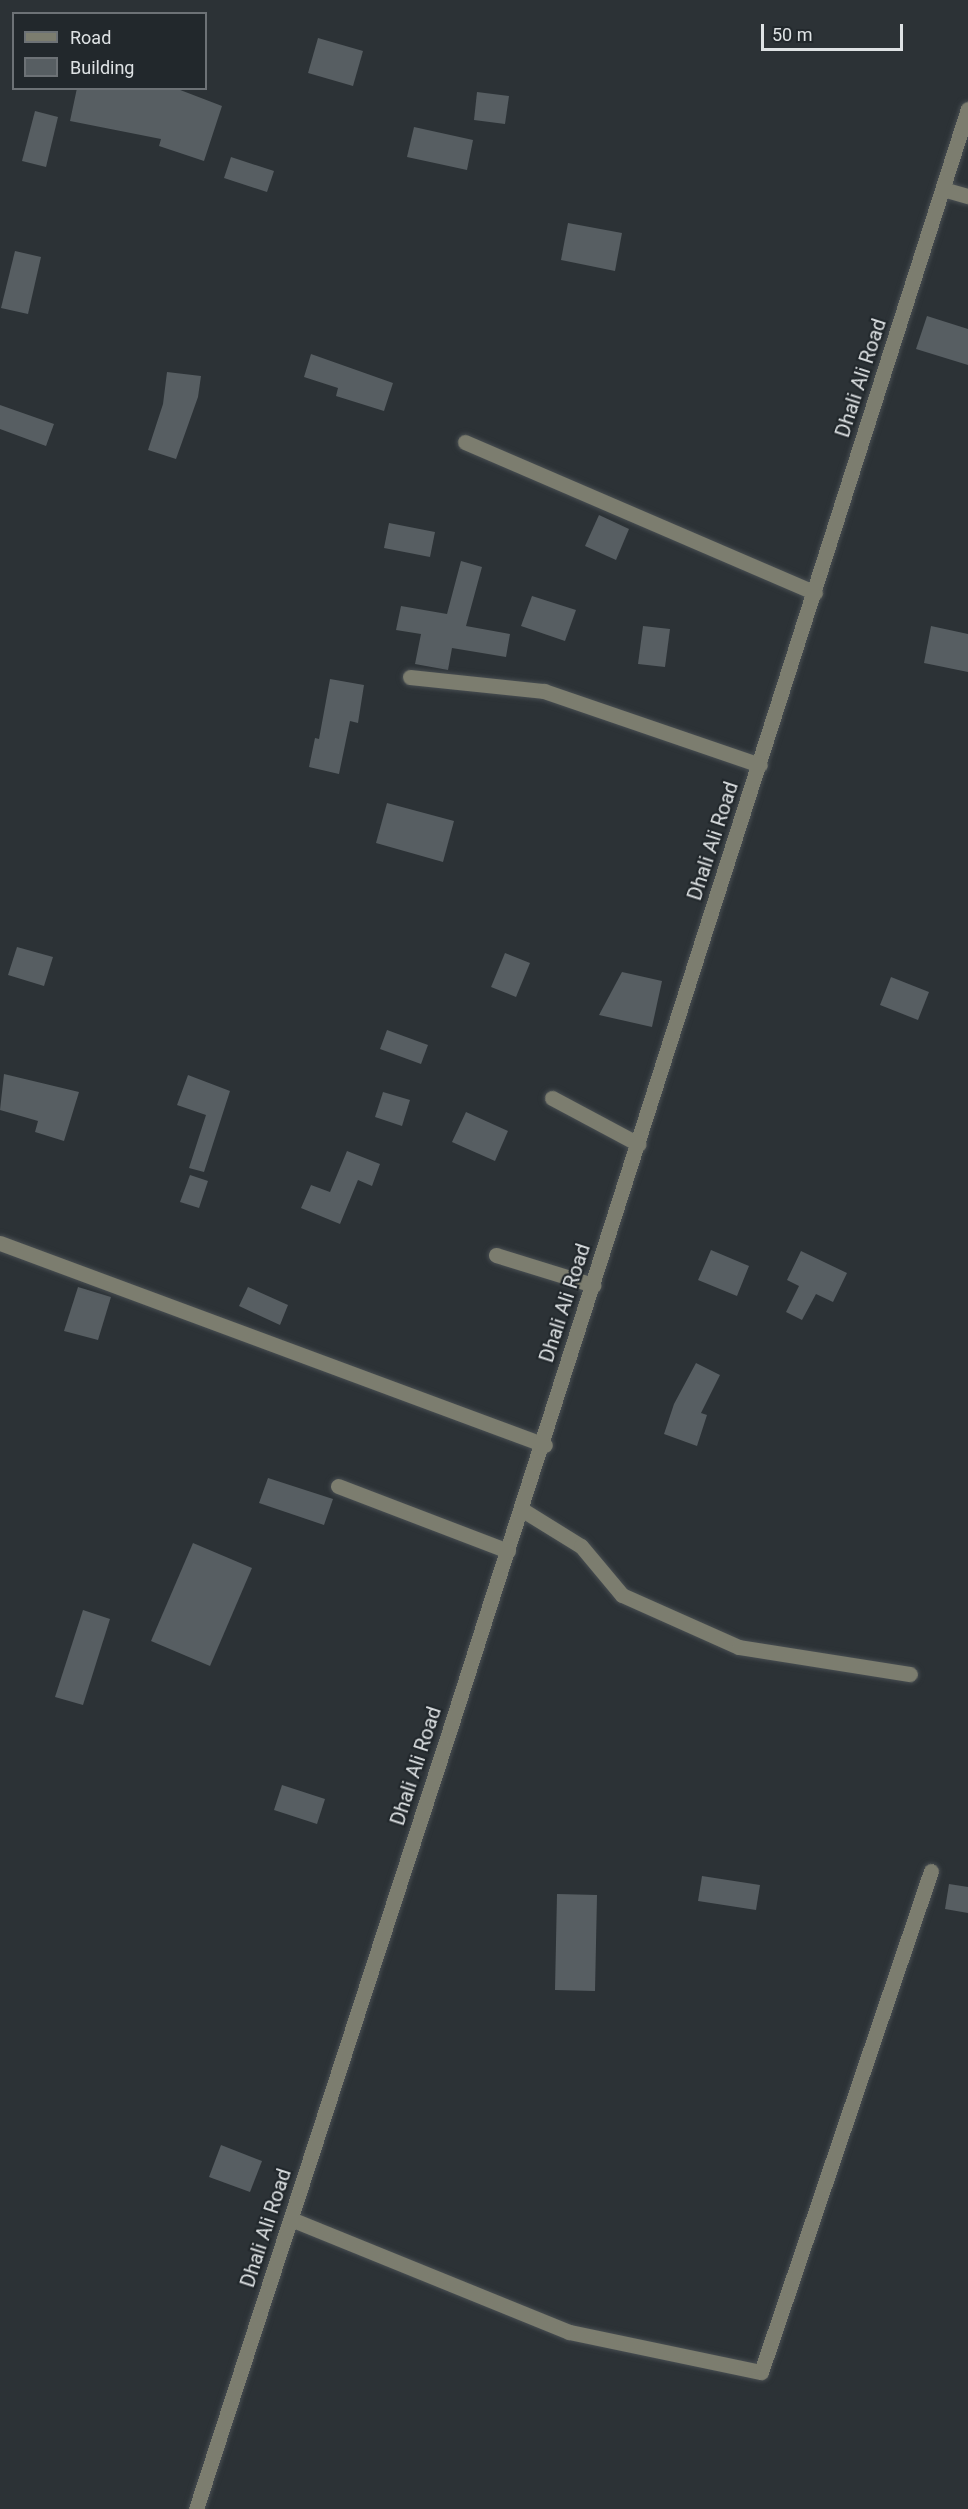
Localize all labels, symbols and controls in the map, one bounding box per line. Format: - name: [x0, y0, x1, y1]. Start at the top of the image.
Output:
- legend: [12, 12, 207, 90]
- scale bar: [764, 12, 906, 50]
- text: 50 m: [772, 24, 812, 45]
- text: Road: [70, 27, 111, 48]
- text: Building: [70, 57, 134, 78]
- street label: Dhali Ali Road: [831, 316, 891, 440]
- street label: Dhali Ali Road: [683, 779, 743, 903]
- street label: Dhali Ali Road: [535, 1241, 595, 1365]
- street label: Dhali Ali Road: [386, 1704, 446, 1828]
- street label: Dhali Ali Road: [236, 2166, 296, 2290]

